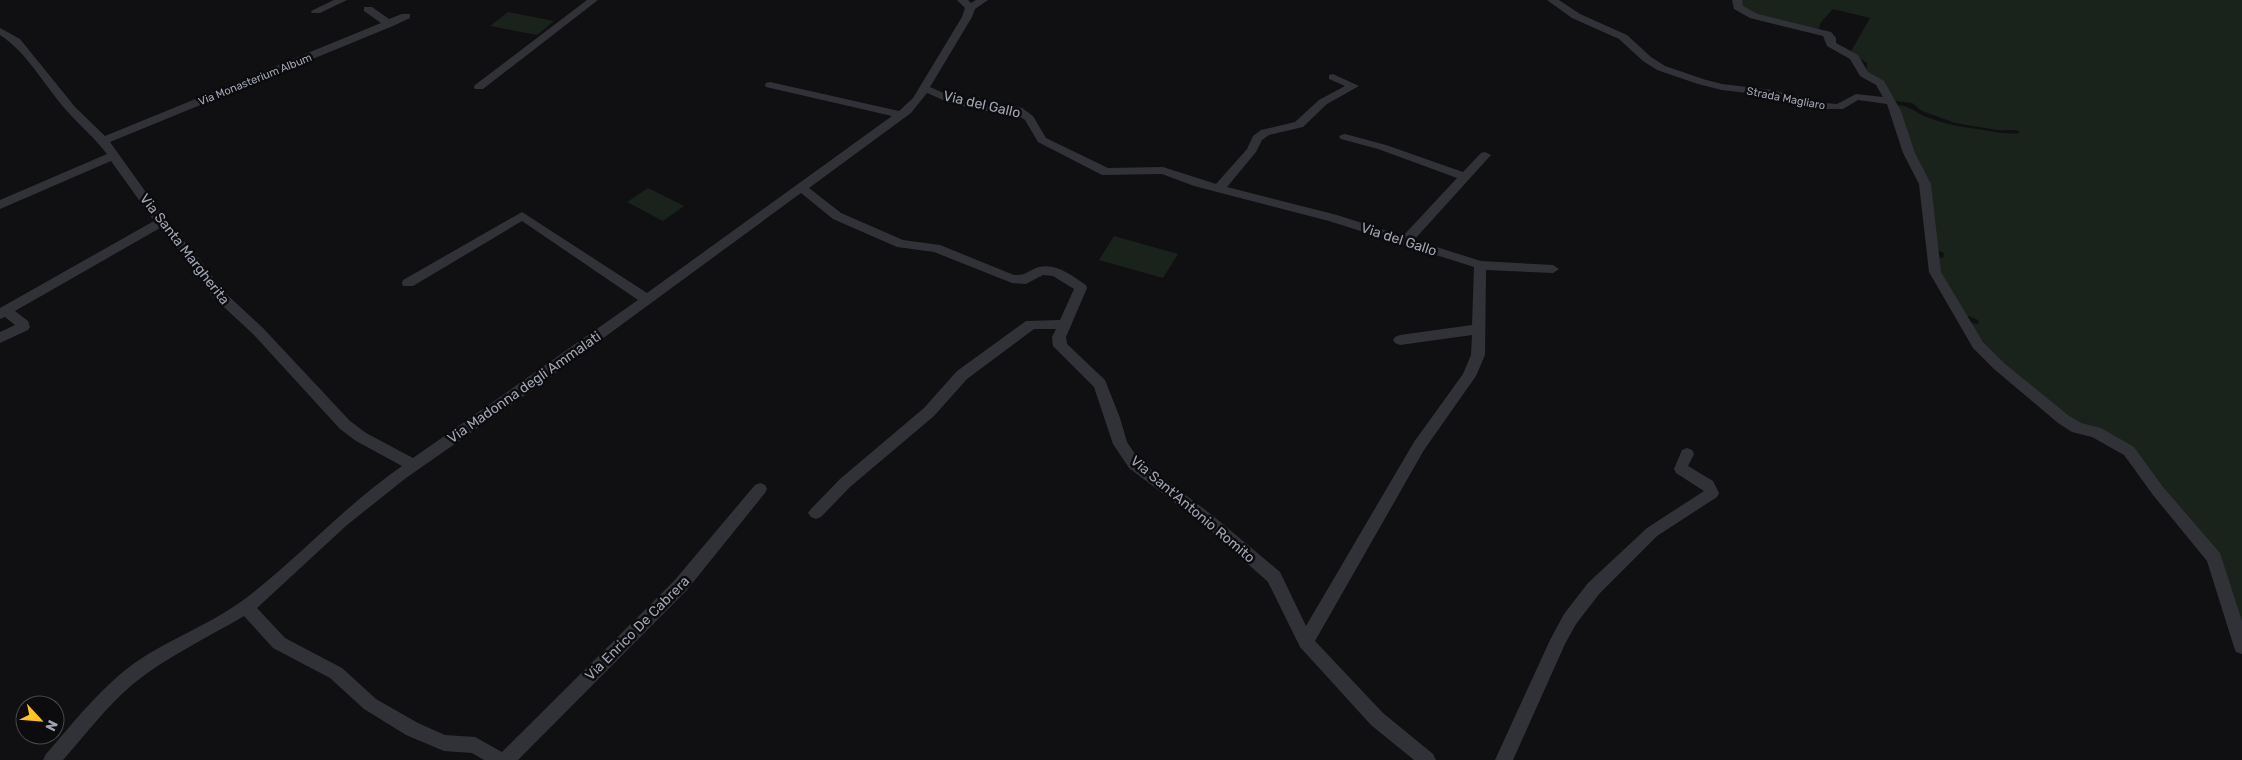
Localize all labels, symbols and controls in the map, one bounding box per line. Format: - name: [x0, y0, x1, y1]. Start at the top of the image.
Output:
- street label: Via Monasterium Album: [197, 51, 314, 108]
- street label: Strada Magliaro: [1745, 84, 1826, 112]
- street label: Via del Gallo: [942, 87, 1022, 122]
- street label: Via Santa Margherita: [136, 191, 233, 308]
- street label: Via del Gallo: [1359, 219, 1439, 260]
- street label: Via Madonna degli Ammalati: [444, 328, 604, 447]
- street label: Via Sant'Antonio Romito: [1127, 452, 1258, 566]
- street label: Via Enrico De Cabrera: [582, 573, 693, 684]
- north arrow: [15, 695, 65, 745]
- text: N: [41, 717, 61, 734]

